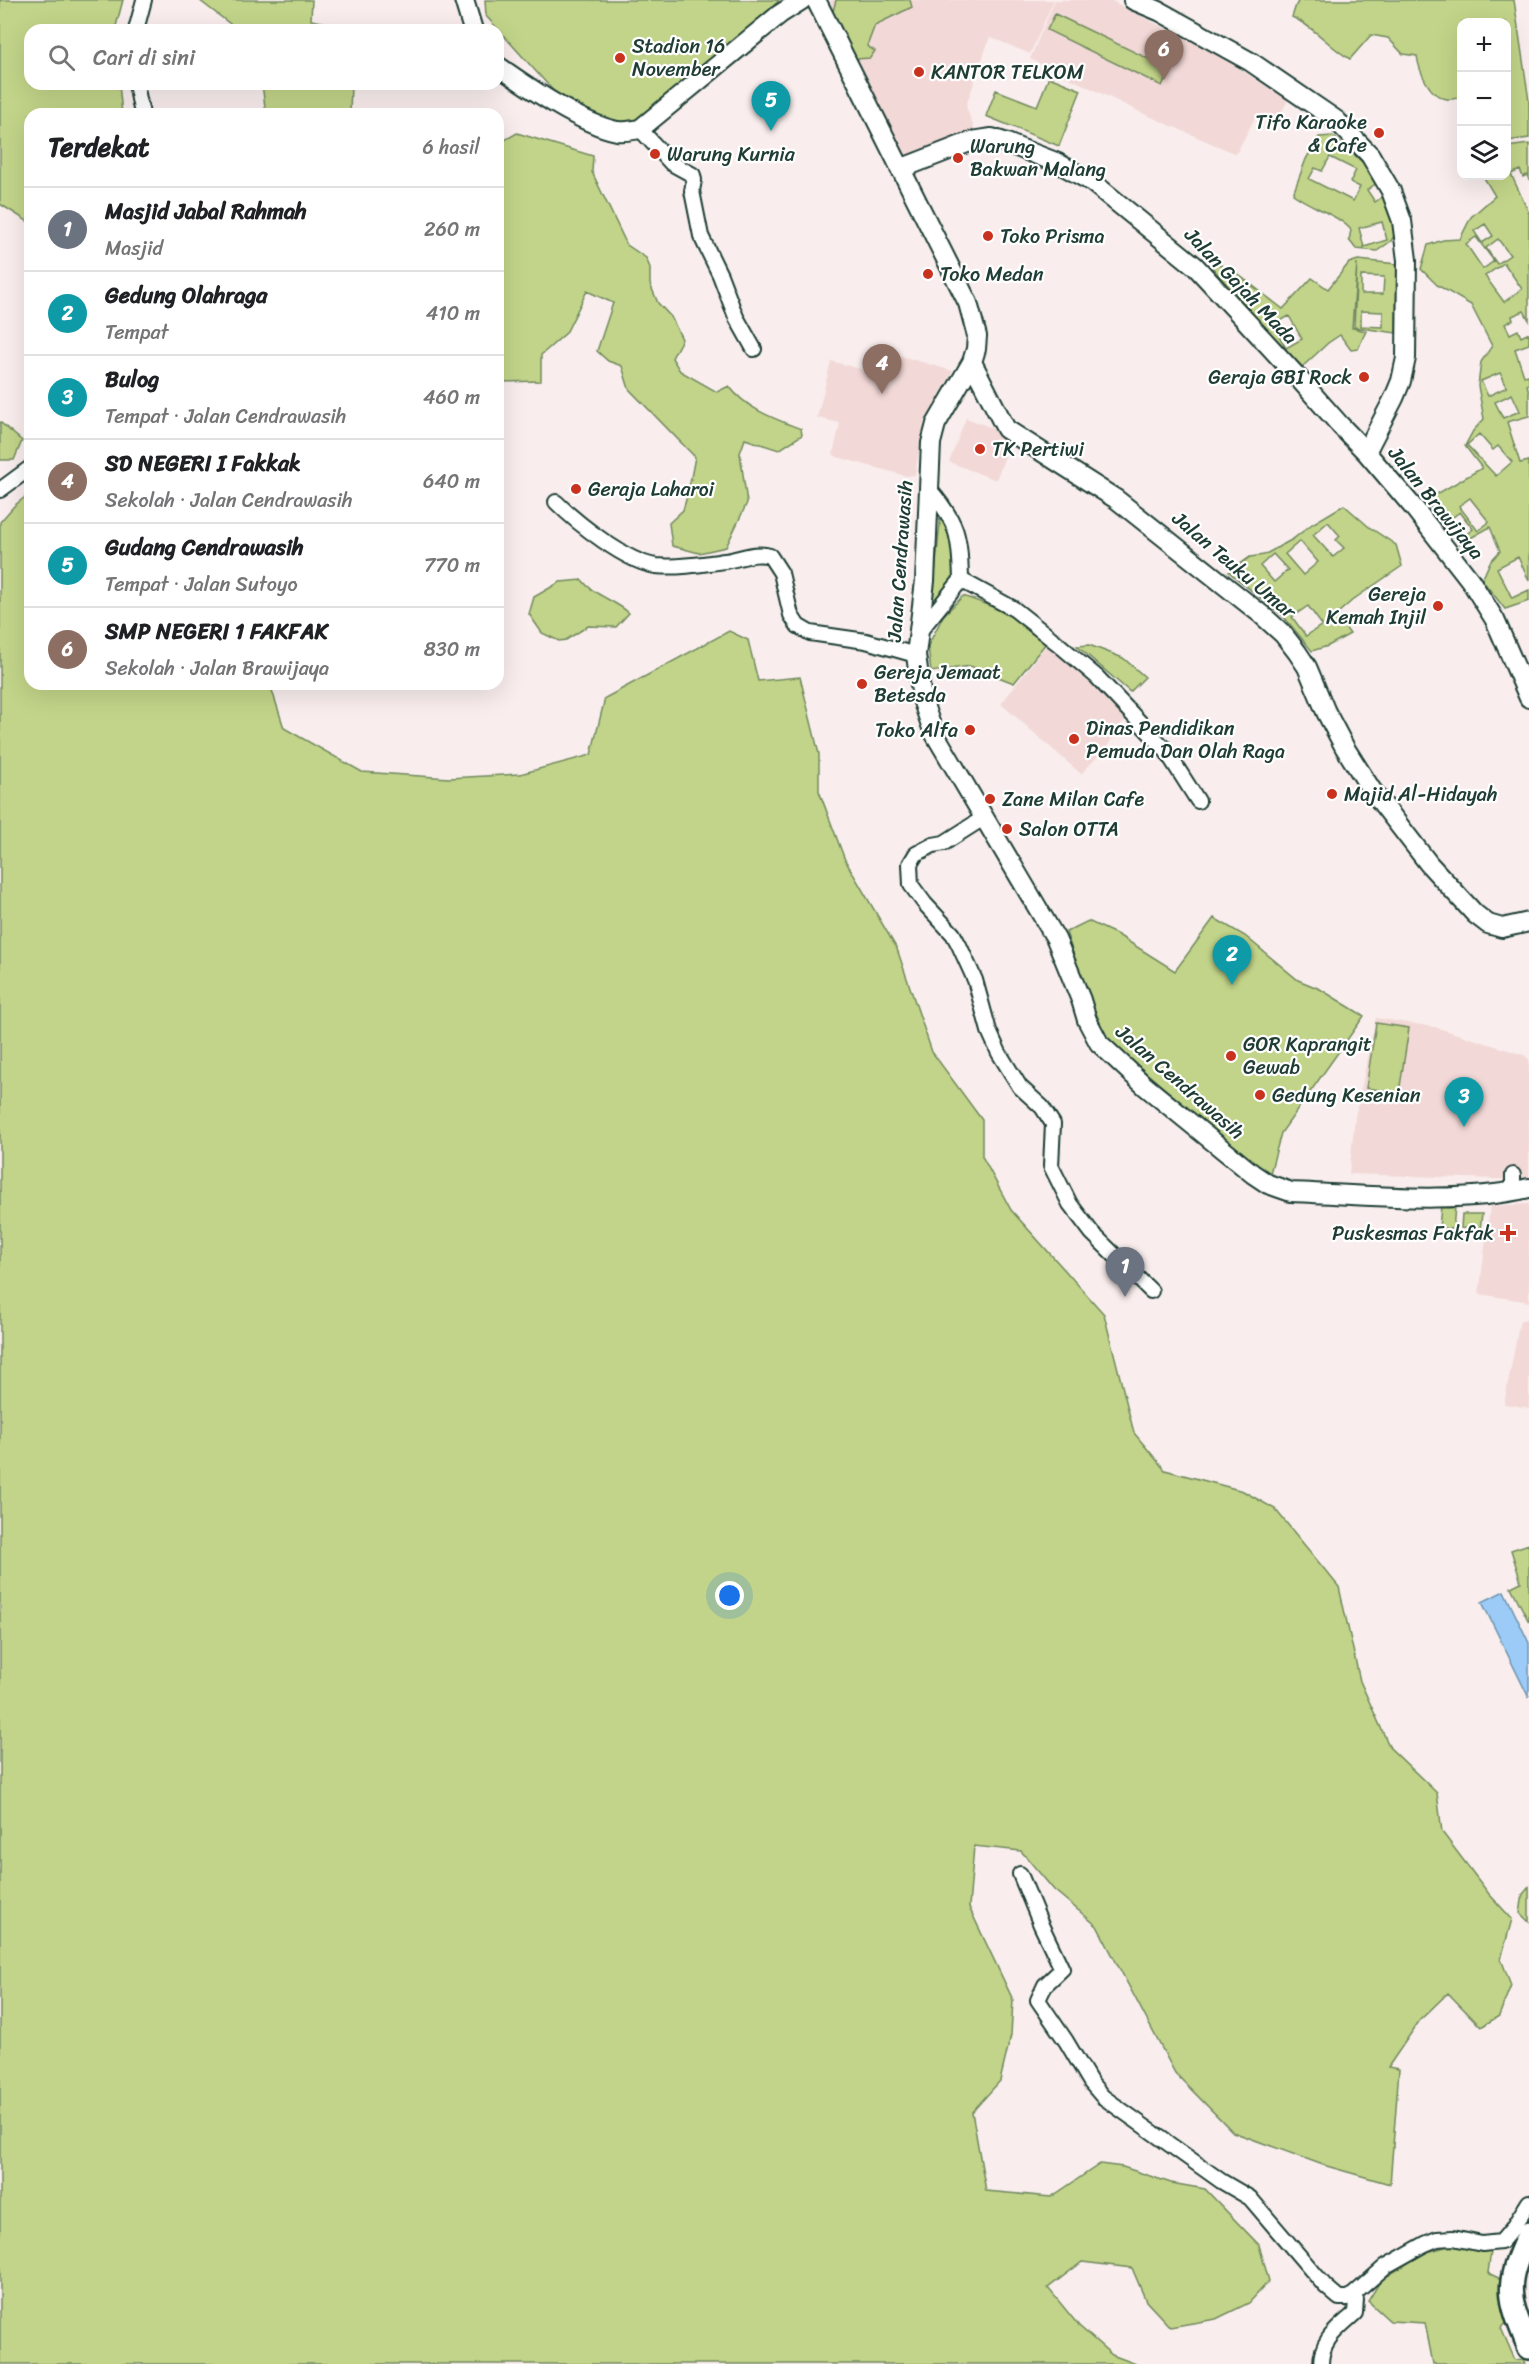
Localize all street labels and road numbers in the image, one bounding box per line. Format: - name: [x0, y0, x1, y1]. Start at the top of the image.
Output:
- street label: Jalan Gajah Mada: [1175, 218, 1306, 353]
- street label: Jalan Brawijaya: [1378, 437, 1493, 568]
- street label: Jalan Cendrawasih: [877, 479, 923, 644]
- street label: Jalan Teuku Umar: [1163, 502, 1305, 629]
- street label: Jalan Cendrawasih: [1107, 1015, 1253, 1148]

